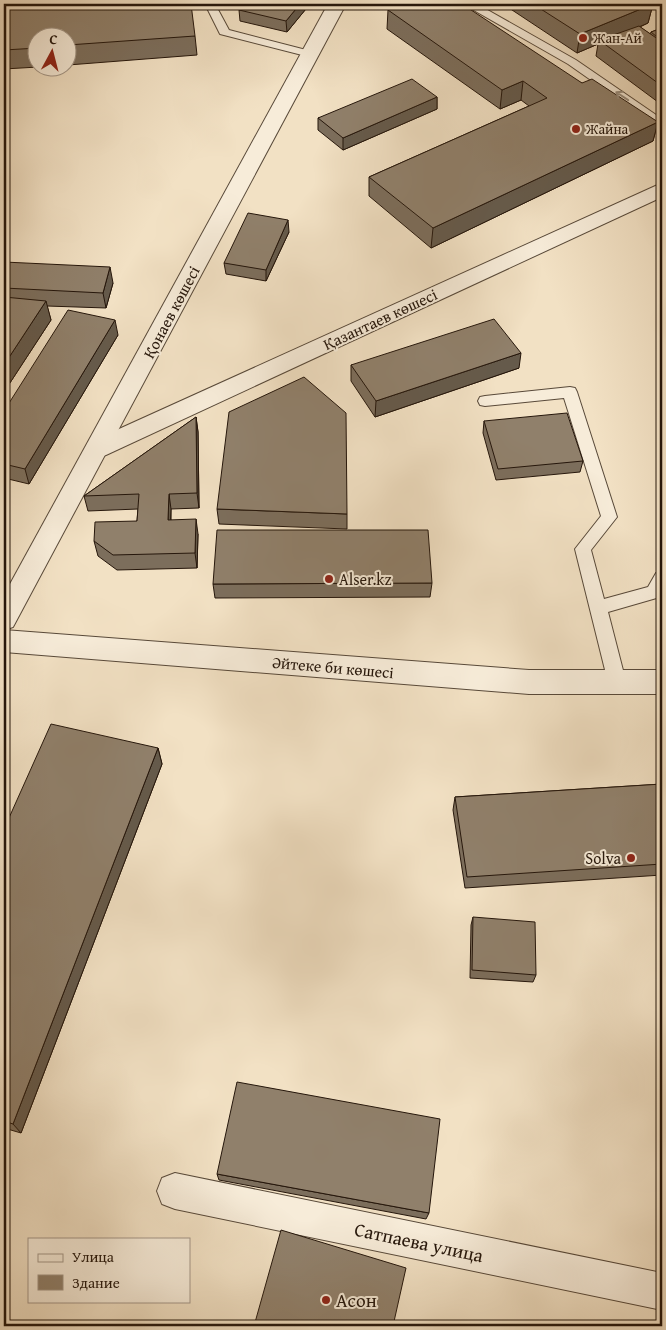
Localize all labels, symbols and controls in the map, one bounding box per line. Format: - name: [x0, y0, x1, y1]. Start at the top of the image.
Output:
- north arrow: [28, 28, 78, 78]
- place label: Жан-Ай: [592, 28, 642, 48]
- text: С: [48, 29, 59, 50]
- marker: Жан-Ай: [577, 32, 589, 44]
- one-way arrow: [615, 91, 629, 102]
- place label: Жайна: [585, 119, 629, 139]
- marker: Жайна: [570, 123, 582, 135]
- street label: Қонаев көшесі: [137, 261, 206, 363]
- street label: Қазантаев көшесі: [319, 282, 442, 356]
- place label: Alser.kz: [339, 567, 391, 591]
- marker: Alser.kz: [323, 573, 335, 585]
- street label: Әйтеке би көшесі: [271, 650, 395, 684]
- place label: Solva: [585, 846, 621, 870]
- marker: Solva: [625, 852, 637, 864]
- street label: Сатпаева улица: [352, 1215, 486, 1269]
- legend: [28, 1238, 190, 1302]
- text: Улица: [72, 1246, 115, 1267]
- text: Здание: [72, 1272, 120, 1293]
- place label: Асон: [336, 1286, 377, 1314]
- marker: Асон: [320, 1294, 332, 1306]

